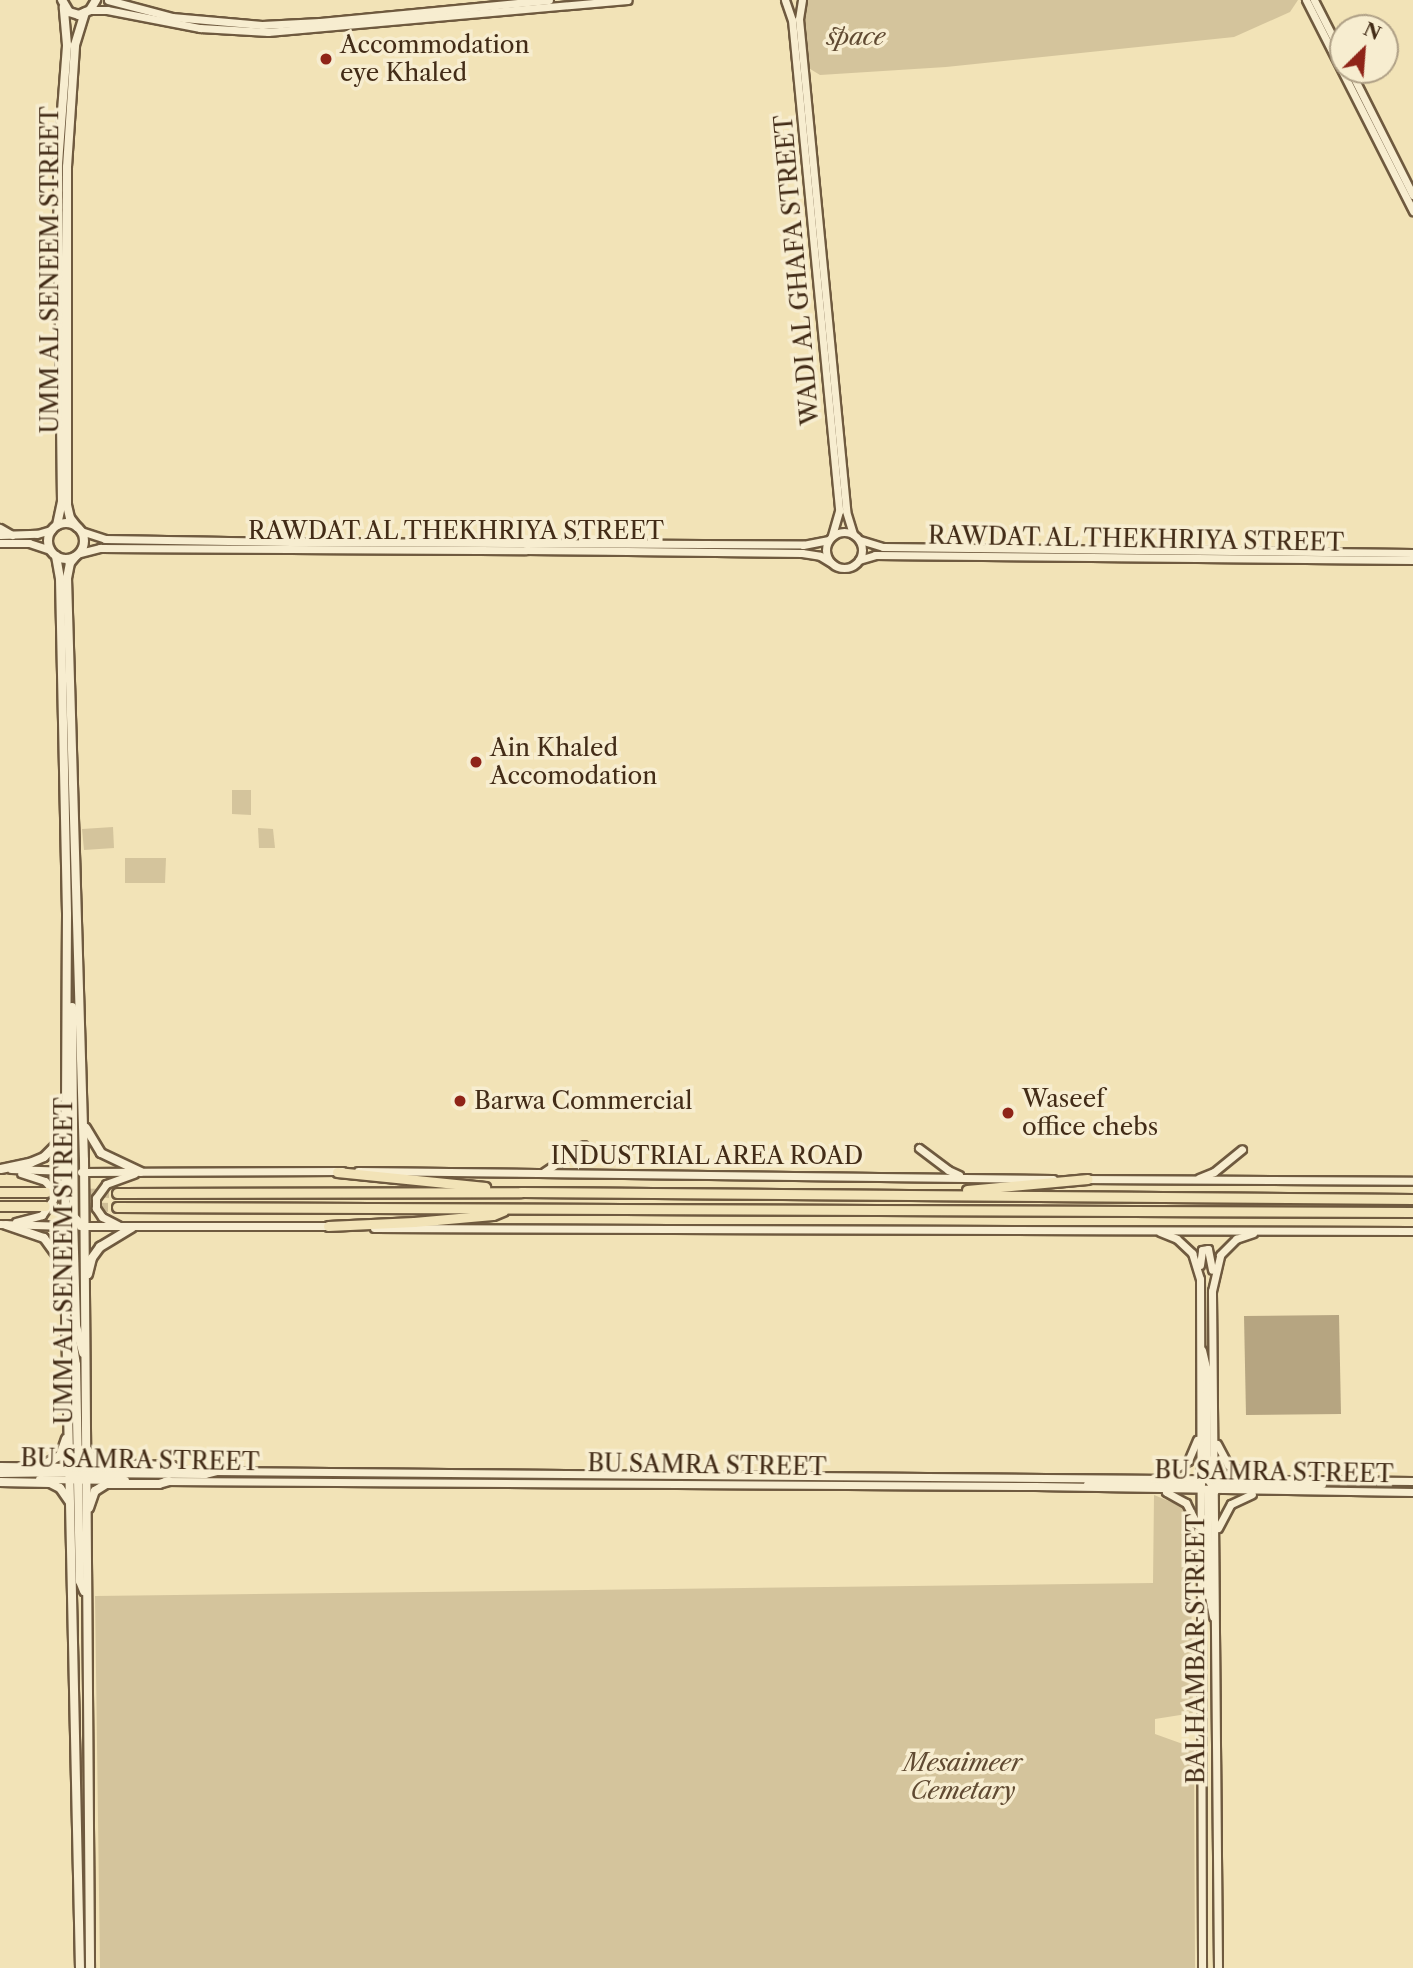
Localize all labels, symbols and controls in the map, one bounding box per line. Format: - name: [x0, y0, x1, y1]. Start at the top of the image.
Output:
- north arrow: [1329, 14, 1399, 84]
- text: N: [1360, 17, 1385, 45]
- park label: space: [827, 23, 885, 51]
- place label: Accommodation eye Khaled: [340, 31, 530, 87]
- marker: Accommodation eye Khaled: [318, 51, 334, 67]
- street label: UMM AL SENEEM STREET: [36, 106, 64, 434]
- street label: WADI AL GHAFA STREET: [769, 112, 825, 428]
- street label: RAWDAT AL THEKHRIYA STREET: [246, 517, 666, 545]
- street label: RAWDAT AL THEKHRIYA STREET: [926, 521, 1346, 557]
- place label: Ain Khaled Accomodation: [490, 734, 657, 790]
- marker: Ain Khaled Accomodation: [468, 754, 484, 770]
- place label: Waseef office chebs: [1022, 1085, 1158, 1141]
- place label: Barwa Commercial: [474, 1087, 693, 1115]
- marker: Barwa Commercial: [452, 1093, 468, 1109]
- street label: UMM AL SENEEM STREET: [50, 1097, 78, 1425]
- marker: Waseef office chebs: [1000, 1105, 1016, 1121]
- street label: INDUSTRIAL AREA ROAD: [549, 1142, 865, 1170]
- street label: BU SAMRA STREET: [20, 1444, 260, 1476]
- street label: BU SAMRA STREET: [587, 1449, 827, 1481]
- street label: BU SAMRA STREET: [1154, 1456, 1394, 1488]
- street label: BALHAMBAR STREET: [1182, 1513, 1210, 1785]
- park label: Mesaimeer Cemetary: [903, 1749, 1023, 1805]

